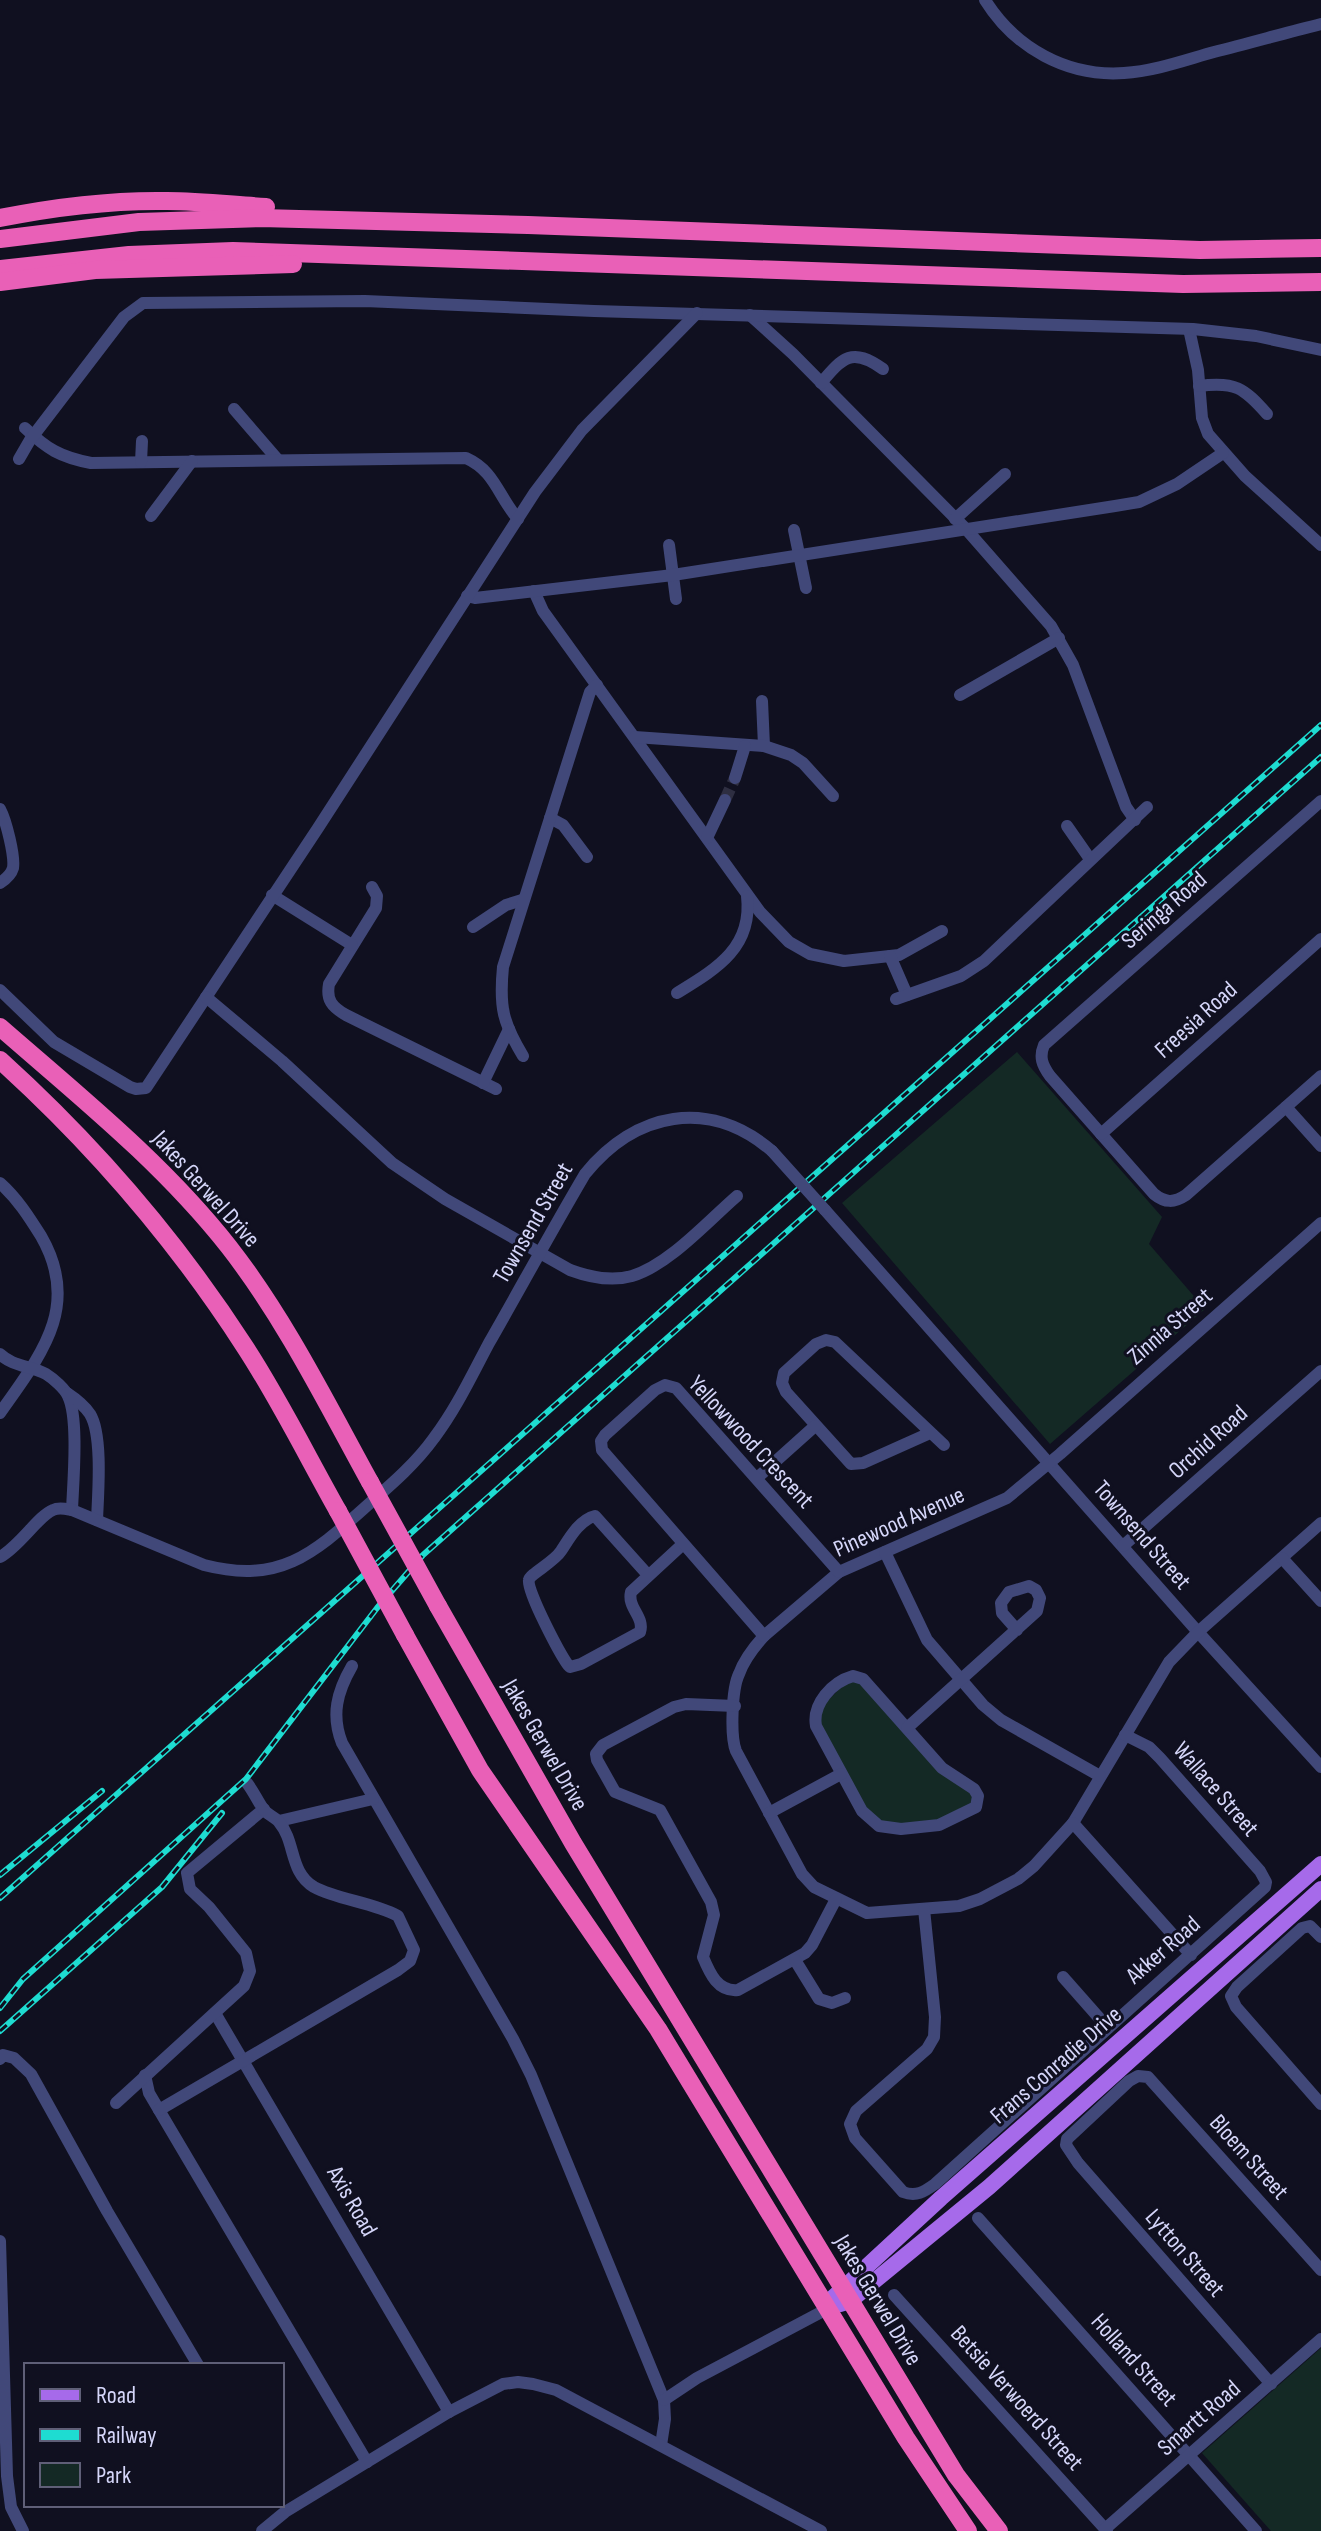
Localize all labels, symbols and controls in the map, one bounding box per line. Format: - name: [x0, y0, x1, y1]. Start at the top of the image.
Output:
- street label: Seringa Road: [1115, 865, 1213, 955]
- street label: Freesia Road: [1149, 975, 1243, 1065]
- street label: Jakes Gerwel Drive: [145, 1124, 266, 1253]
- street label: Townsend Street: [487, 1157, 579, 1289]
- street label: Zinnia Street: [1122, 1281, 1218, 1371]
- street label: Yellowwood Crescent: [682, 1370, 820, 1514]
- street label: Orchid Road: [1162, 1399, 1254, 1485]
- street label: Townsend Street: [1087, 1475, 1197, 1595]
- street label: Pinewood Avenue: [829, 1480, 969, 1564]
- street label: Jakes Gerwel Drive: [495, 1673, 594, 1816]
- street label: Wallace Street: [1167, 1736, 1265, 1842]
- street label: Akker Road: [1119, 1910, 1206, 1991]
- street label: Frans Conradie Drive: [984, 2000, 1128, 2130]
- street label: Bloem Street: [1203, 2108, 1295, 2206]
- street label: Axis Road: [320, 2160, 384, 2241]
- street label: Lytton Street: [1139, 2203, 1231, 2303]
- street label: Jakes Gerwel Drive: [827, 2229, 928, 2371]
- street label: Holland Street: [1085, 2308, 1183, 2412]
- street label: Betsie Verwoerd Street: [944, 2320, 1090, 2476]
- legend: [24, 2363, 284, 2507]
- street label: Smartt Road: [1152, 2374, 1246, 2462]
- text: Road: [96, 2381, 136, 2410]
- text: Railway: [96, 2421, 156, 2450]
- text: Park: [96, 2461, 131, 2490]

